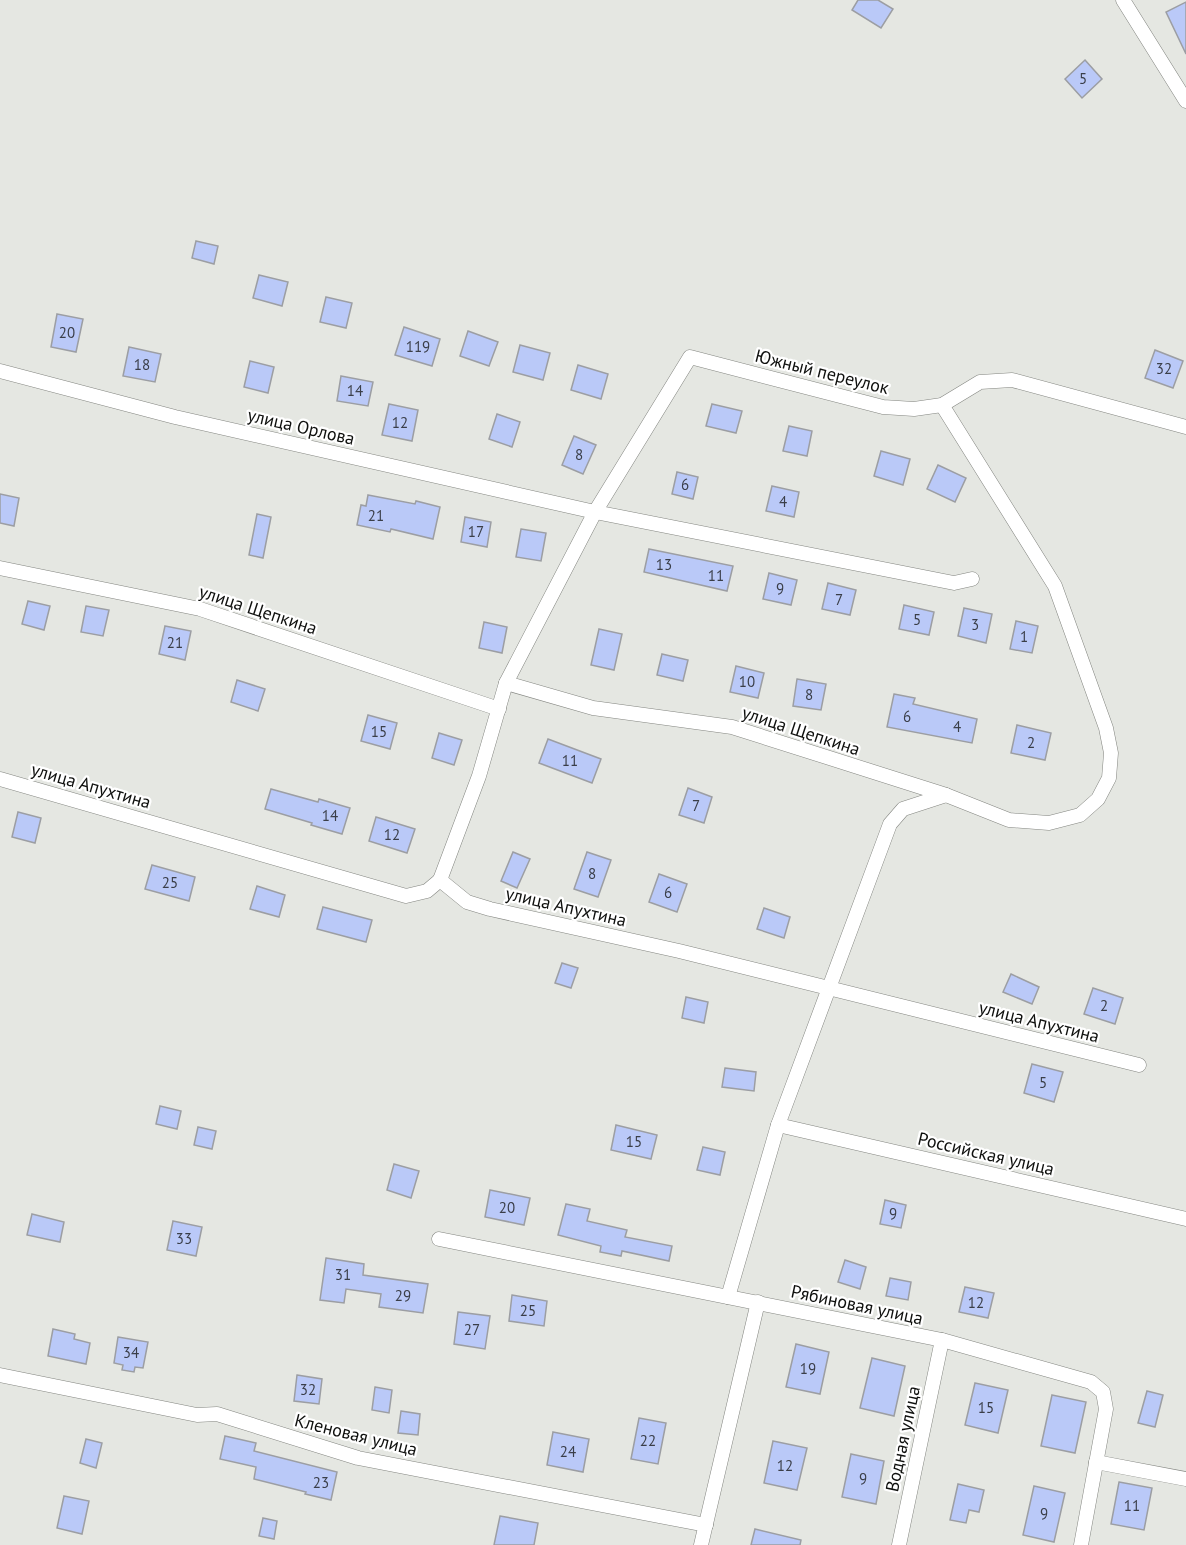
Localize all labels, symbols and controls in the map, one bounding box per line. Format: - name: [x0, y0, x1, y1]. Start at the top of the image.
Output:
- house number: 5: [1079, 69, 1087, 88]
- house number: 20: [59, 323, 75, 342]
- house number: 119: [406, 337, 430, 356]
- street label: Южный переулок: [753, 344, 892, 399]
- house number: 18: [134, 355, 150, 374]
- house number: 32: [1156, 359, 1172, 378]
- house number: 14: [347, 381, 363, 400]
- street label: улица Орлова: [245, 403, 357, 450]
- house number: 12: [392, 413, 408, 432]
- house number: 8: [575, 445, 583, 464]
- house number: 6: [681, 475, 689, 494]
- house number: 4: [779, 492, 787, 511]
- house number: 21: [368, 506, 384, 525]
- house number: 17: [468, 522, 484, 541]
- house number: 13: [656, 555, 672, 574]
- house number: 11: [708, 566, 724, 585]
- house number: 9: [776, 579, 784, 598]
- street label: улица Щепкина: [196, 580, 320, 639]
- house number: 7: [835, 590, 843, 609]
- house number: 5: [913, 610, 921, 629]
- house number: 3: [971, 615, 979, 634]
- house number: 1: [1020, 627, 1028, 646]
- house number: 21: [167, 633, 183, 652]
- house number: 10: [739, 672, 755, 691]
- house number: 8: [805, 685, 813, 704]
- street label: улица Щепкина: [739, 701, 863, 760]
- house number: 6: [903, 707, 911, 726]
- house number: 4: [953, 717, 961, 736]
- house number: 15: [371, 722, 387, 741]
- house number: 2: [1027, 733, 1035, 752]
- house number: 11: [562, 751, 578, 770]
- street label: улица Апухтина: [29, 757, 154, 814]
- house number: 7: [692, 796, 700, 815]
- house number: 14: [322, 806, 338, 825]
- house number: 12: [384, 825, 400, 844]
- house number: 8: [588, 864, 596, 883]
- house number: 25: [162, 873, 178, 892]
- street label: улица Апухтина: [503, 881, 629, 932]
- house number: 6: [664, 883, 672, 902]
- street label: улица Апухтина: [976, 995, 1102, 1048]
- house number: 2: [1100, 996, 1108, 1015]
- house number: 5: [1039, 1073, 1047, 1092]
- street label: Российская улица: [916, 1127, 1057, 1180]
- house number: 15: [626, 1132, 642, 1151]
- house number: 20: [499, 1198, 515, 1217]
- house number: 9: [889, 1204, 897, 1223]
- house number: 33: [176, 1229, 192, 1248]
- house number: 31: [335, 1265, 351, 1284]
- street label: Рябиновая улица: [789, 1279, 925, 1330]
- house number: 29: [395, 1286, 411, 1305]
- house number: 12: [968, 1293, 984, 1312]
- house number: 25: [520, 1301, 536, 1320]
- house number: 27: [464, 1320, 480, 1339]
- house number: 34: [123, 1343, 139, 1362]
- house number: 19: [800, 1359, 816, 1378]
- house number: 32: [300, 1380, 316, 1399]
- street label: Водная улица: [880, 1384, 925, 1494]
- house number: 15: [978, 1398, 994, 1417]
- street label: Кленовая улица: [292, 1408, 420, 1461]
- house number: 22: [640, 1431, 656, 1450]
- house number: 24: [560, 1442, 576, 1461]
- house number: 12: [777, 1456, 793, 1475]
- house number: 9: [859, 1469, 867, 1488]
- house number: 23: [313, 1473, 329, 1492]
- house number: 11: [1124, 1496, 1140, 1515]
- house number: 9: [1040, 1504, 1048, 1523]

